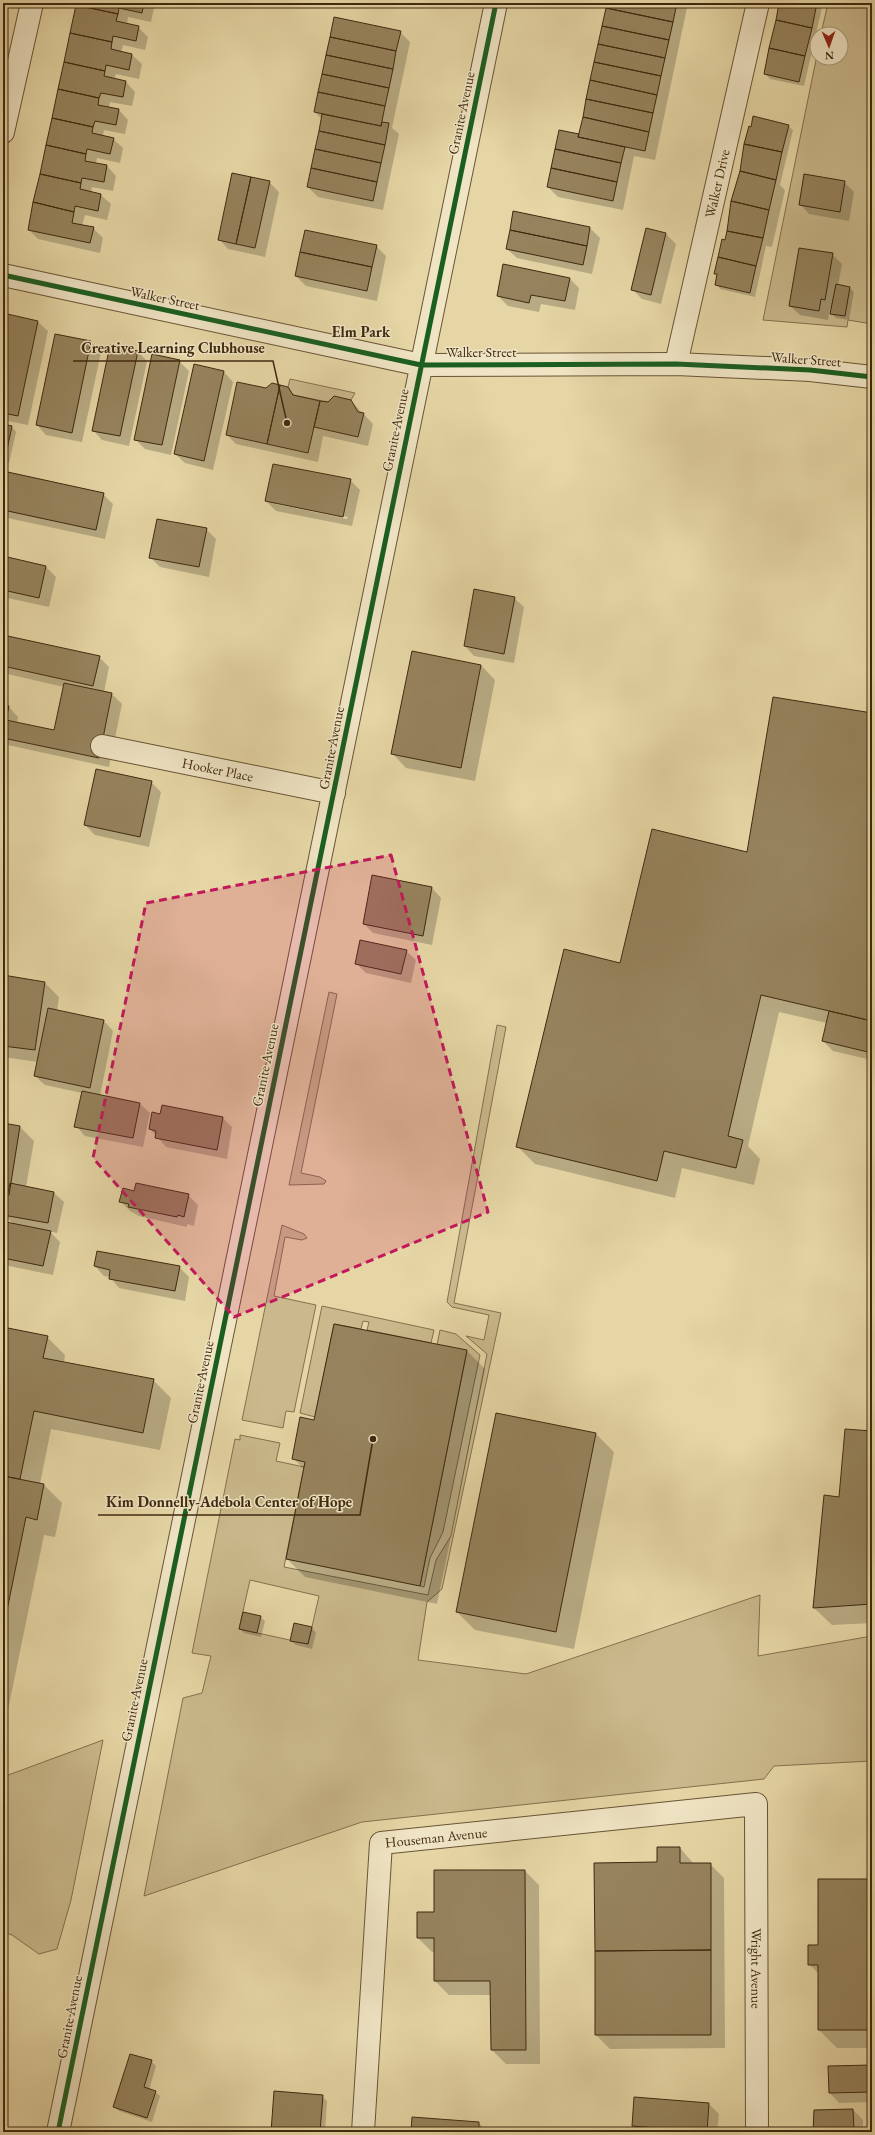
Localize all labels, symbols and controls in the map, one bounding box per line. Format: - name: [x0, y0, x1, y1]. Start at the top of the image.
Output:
- north arrow: [809, 26, 849, 66]
- text: N: [825, 49, 834, 63]
- street label: Granite Avenue: [443, 69, 479, 156]
- street label: Walker Drive: [700, 147, 734, 220]
- street label: Walker Street: [129, 282, 202, 314]
- district label: Elm Park: [332, 322, 391, 341]
- callout: Creative Learning Clubhouse: [73, 334, 273, 361]
- text: Creative Learning Clubhouse: [81, 338, 265, 357]
- street label: Walker Street: [446, 343, 517, 361]
- street label: Walker Street: [770, 348, 842, 370]
- street label: Granite Avenue: [377, 386, 413, 473]
- street label: Granite Avenue: [314, 704, 348, 791]
- street label: Hooker Place: [181, 753, 255, 786]
- street label: Granite Avenue: [247, 1021, 283, 1108]
- street label: Granite Avenue: [182, 1338, 218, 1425]
- callout: Kim Donnelly-Adebola Center of Hope: [98, 1488, 360, 1515]
- text: Kim Donnelly-Adebola Center of Hope: [106, 1492, 352, 1511]
- street label: Granite Avenue: [116, 1656, 152, 1743]
- street label: Houseman Avenue: [384, 1823, 489, 1852]
- street label: Wright Avenue: [747, 1928, 766, 2009]
- street label: Granite Avenue: [52, 1973, 86, 2060]

